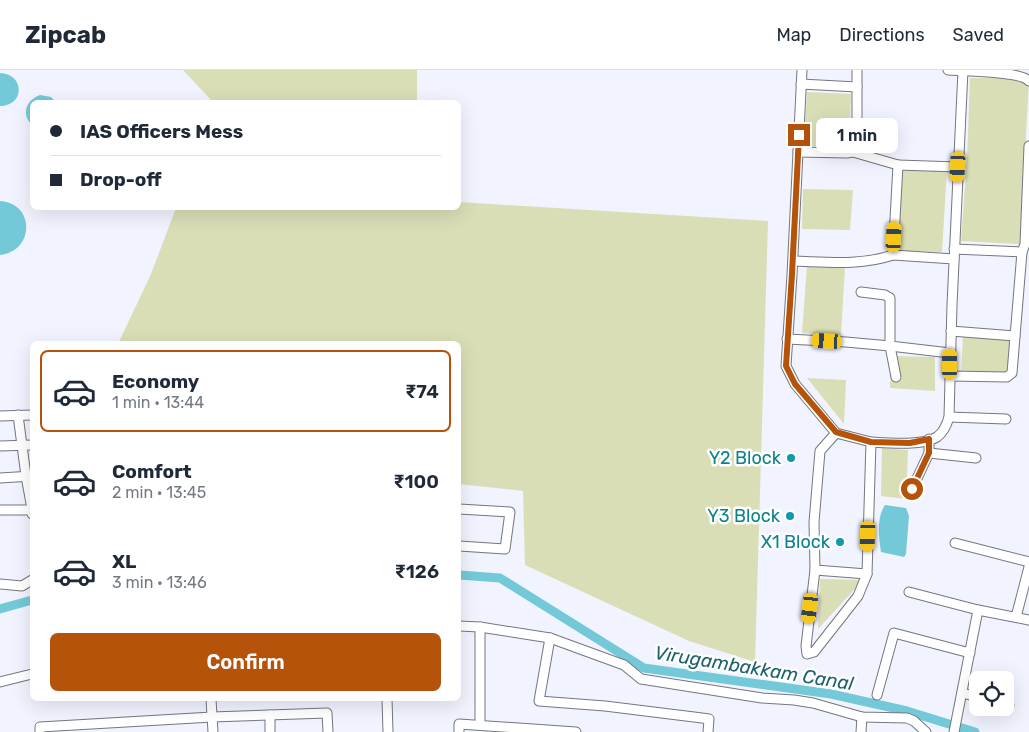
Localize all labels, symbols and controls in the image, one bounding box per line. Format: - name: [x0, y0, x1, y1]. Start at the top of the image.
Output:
- text: Zipcab: [25, 21, 106, 49]
- text: Map: [776, 24, 811, 46]
- text: Directions: [839, 24, 925, 46]
- text: Saved: [953, 24, 1004, 46]
- callout: 1 min: [816, 118, 899, 152]
- text: IAS Officers Mess: [80, 120, 243, 143]
- route end: [788, 124, 810, 146]
- text: 1 min: [837, 126, 877, 145]
- car: [949, 152, 966, 182]
- text: Drop-off: [80, 168, 162, 191]
- car: [885, 222, 902, 252]
- car: [811, 333, 842, 349]
- car: [942, 349, 957, 379]
- icon: car: [52, 369, 97, 414]
- text: Economy: [112, 370, 199, 393]
- text: ₹74: [405, 380, 439, 403]
- text: 1 min · 13:44: [112, 393, 204, 412]
- place label: Y2 Block: [709, 447, 782, 469]
- marker: Y2 Block: [785, 452, 797, 464]
- icon: car: [52, 459, 97, 504]
- text: Comfort: [112, 460, 192, 483]
- text: ₹100: [393, 470, 439, 493]
- route start: [901, 478, 923, 500]
- text: 2 min · 13:45: [112, 483, 206, 502]
- place label: Y3 Block: [707, 505, 781, 527]
- marker: Y3 Block: [784, 510, 796, 522]
- car: [859, 521, 876, 551]
- place label: X1 Block: [761, 531, 831, 553]
- marker: X1 Block: [834, 536, 846, 548]
- icon: car: [52, 549, 97, 594]
- text: XL: [112, 550, 136, 573]
- text: ₹126: [394, 560, 439, 583]
- text: 3 min · 13:46: [112, 573, 207, 592]
- car: [800, 592, 819, 624]
- button: Confirm: [50, 633, 441, 691]
- water label: Virugambakkam Canal: [653, 641, 855, 695]
- map controls: [969, 671, 1014, 716]
- button: locate: [969, 671, 1014, 716]

